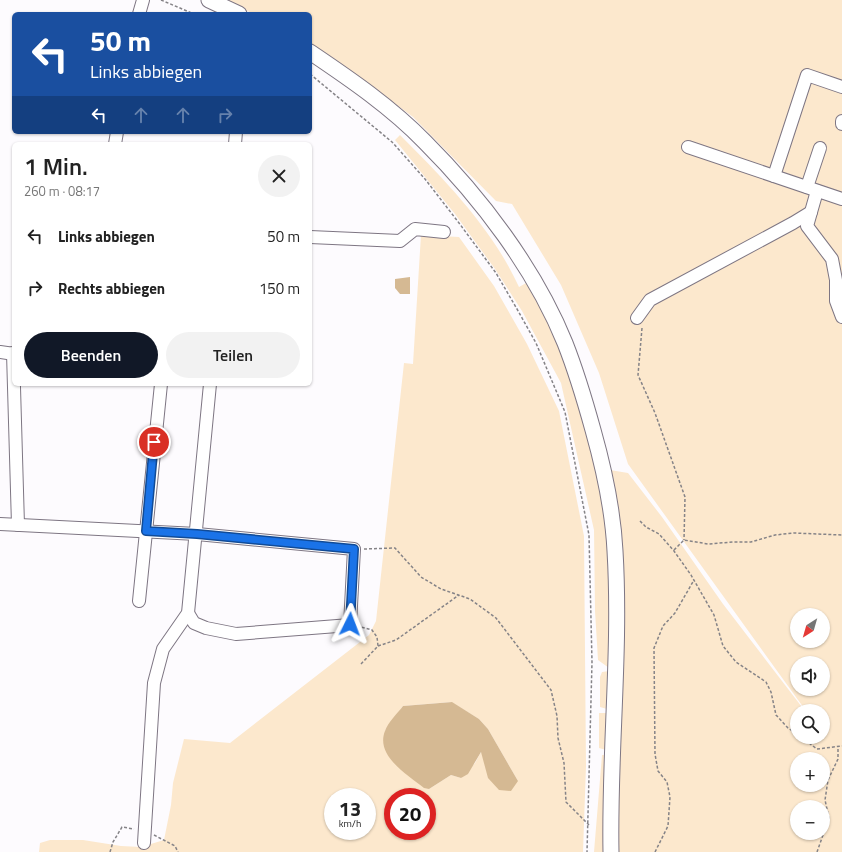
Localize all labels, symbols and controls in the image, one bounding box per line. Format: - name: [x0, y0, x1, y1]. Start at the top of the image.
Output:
- text: 50 m: [90, 19, 151, 62]
- icon: left: [24, 28, 76, 80]
- text: Links abbiegen: [90, 58, 202, 85]
- icon: left: [88, 104, 110, 126]
- icon: ahead: [130, 104, 152, 126]
- icon: ahead: [172, 104, 194, 126]
- icon: right: [214, 104, 236, 126]
- text: 1 Min.: [24, 148, 88, 184]
- button: close: [258, 155, 300, 197]
- text: 260 m · 08:17: [24, 181, 100, 201]
- icon: left: [24, 225, 46, 247]
- text: Links abbiegen: [58, 225, 155, 248]
- text: 50 m: [267, 225, 300, 248]
- icon: right: [24, 277, 46, 299]
- text: Rechts abbiegen: [58, 277, 165, 300]
- text: 150 m: [259, 277, 300, 300]
- button: Beenden: [24, 332, 158, 378]
- button: Teilen: [166, 332, 300, 378]
- pin: [137, 425, 171, 459]
- icon: arrive: [143, 431, 165, 453]
- position arrow: [329, 603, 371, 645]
- north arrow: [790, 608, 830, 648]
- map controls: [790, 608, 830, 840]
- button: sound: [790, 656, 830, 696]
- button: search: [790, 704, 830, 744]
- button: +: [790, 752, 830, 792]
- speed limit sign: 20: [384, 788, 436, 840]
- text: 13: [339, 793, 361, 824]
- button: −: [790, 800, 830, 840]
- text: km/h: [339, 816, 361, 831]

